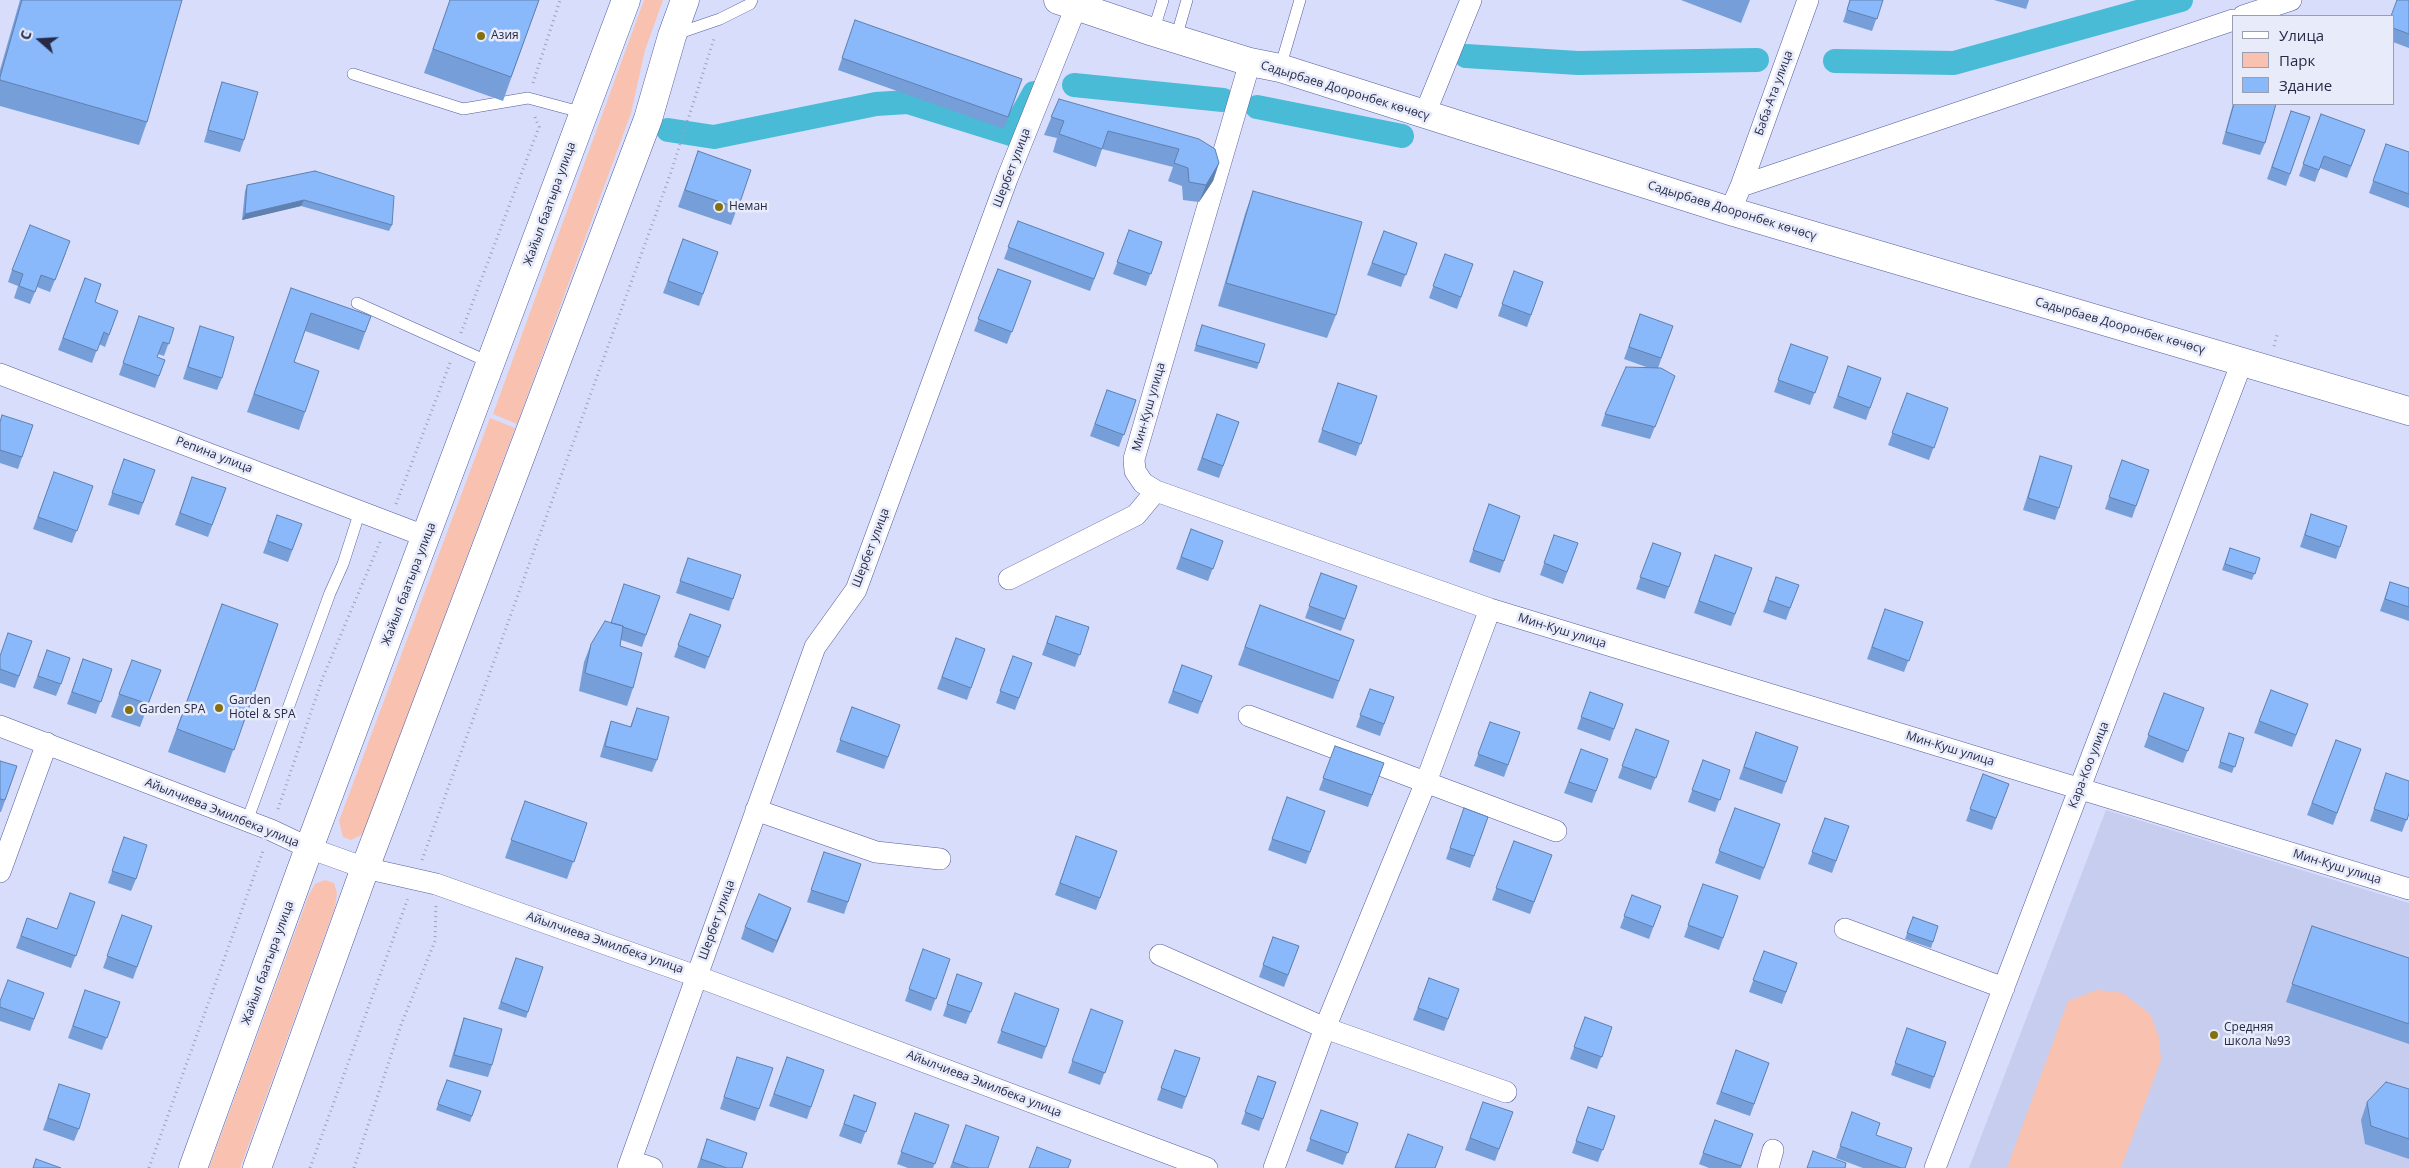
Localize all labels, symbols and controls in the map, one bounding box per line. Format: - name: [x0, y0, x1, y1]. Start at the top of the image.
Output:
- north arrow: [15, 15, 65, 65]
- legend: [2232, 15, 2394, 105]
- text: Улица: [2279, 25, 2324, 45]
- text: С: [15, 28, 36, 42]
- place label: Азия: [491, 29, 519, 43]
- marker: Азия: [475, 30, 487, 42]
- street label: Баба-Ата улица: [1752, 49, 1796, 137]
- text: Парк: [2279, 50, 2315, 70]
- street label: Садырбаев Дооронбек көчөсү: [1259, 58, 1431, 124]
- text: Здание: [2279, 75, 2332, 95]
- street label: Шербет улица: [990, 126, 1034, 210]
- street label: Жайыл баатыра улица: [521, 140, 579, 268]
- street label: Садырбаев Дооронбек көчөсү: [1646, 178, 1818, 244]
- place label: Неман: [729, 200, 768, 214]
- marker: Неман: [713, 201, 725, 213]
- street label: Садырбаев Дооронбек көчөсү: [2033, 295, 2207, 357]
- street label: Мин-Куш улица: [1129, 361, 1169, 453]
- street label: Репина улица: [174, 434, 254, 476]
- street label: Шербет улица: [849, 506, 893, 590]
- street label: Жайыл баатыра улица: [379, 520, 439, 648]
- street label: Мин-Куш улица: [1516, 611, 1608, 651]
- place label: Garden Hotel & SPA: [229, 694, 295, 722]
- marker: Garden Hotel & SPA: [213, 702, 225, 714]
- place label: Garden SPA: [139, 703, 205, 717]
- marker: Garden SPA: [123, 704, 135, 716]
- street label: Кара-Коо улица: [2066, 720, 2112, 810]
- street label: Мин-Куш улица: [1904, 729, 1996, 769]
- street label: Айылчиева Эмилбека улица: [143, 775, 301, 851]
- street label: Мин-Куш улица: [2291, 847, 2383, 887]
- street label: Шербет улица: [696, 878, 738, 962]
- street label: Жайыл баатыра улица: [239, 899, 297, 1027]
- street label: Айылчиева Эмилбека улица: [525, 909, 685, 977]
- place label: Средняя школа №93: [2224, 1021, 2291, 1049]
- marker: Средняя школа №93: [2208, 1029, 2220, 1041]
- street label: Айылчиева Эмилбека улица: [904, 1048, 1064, 1120]

